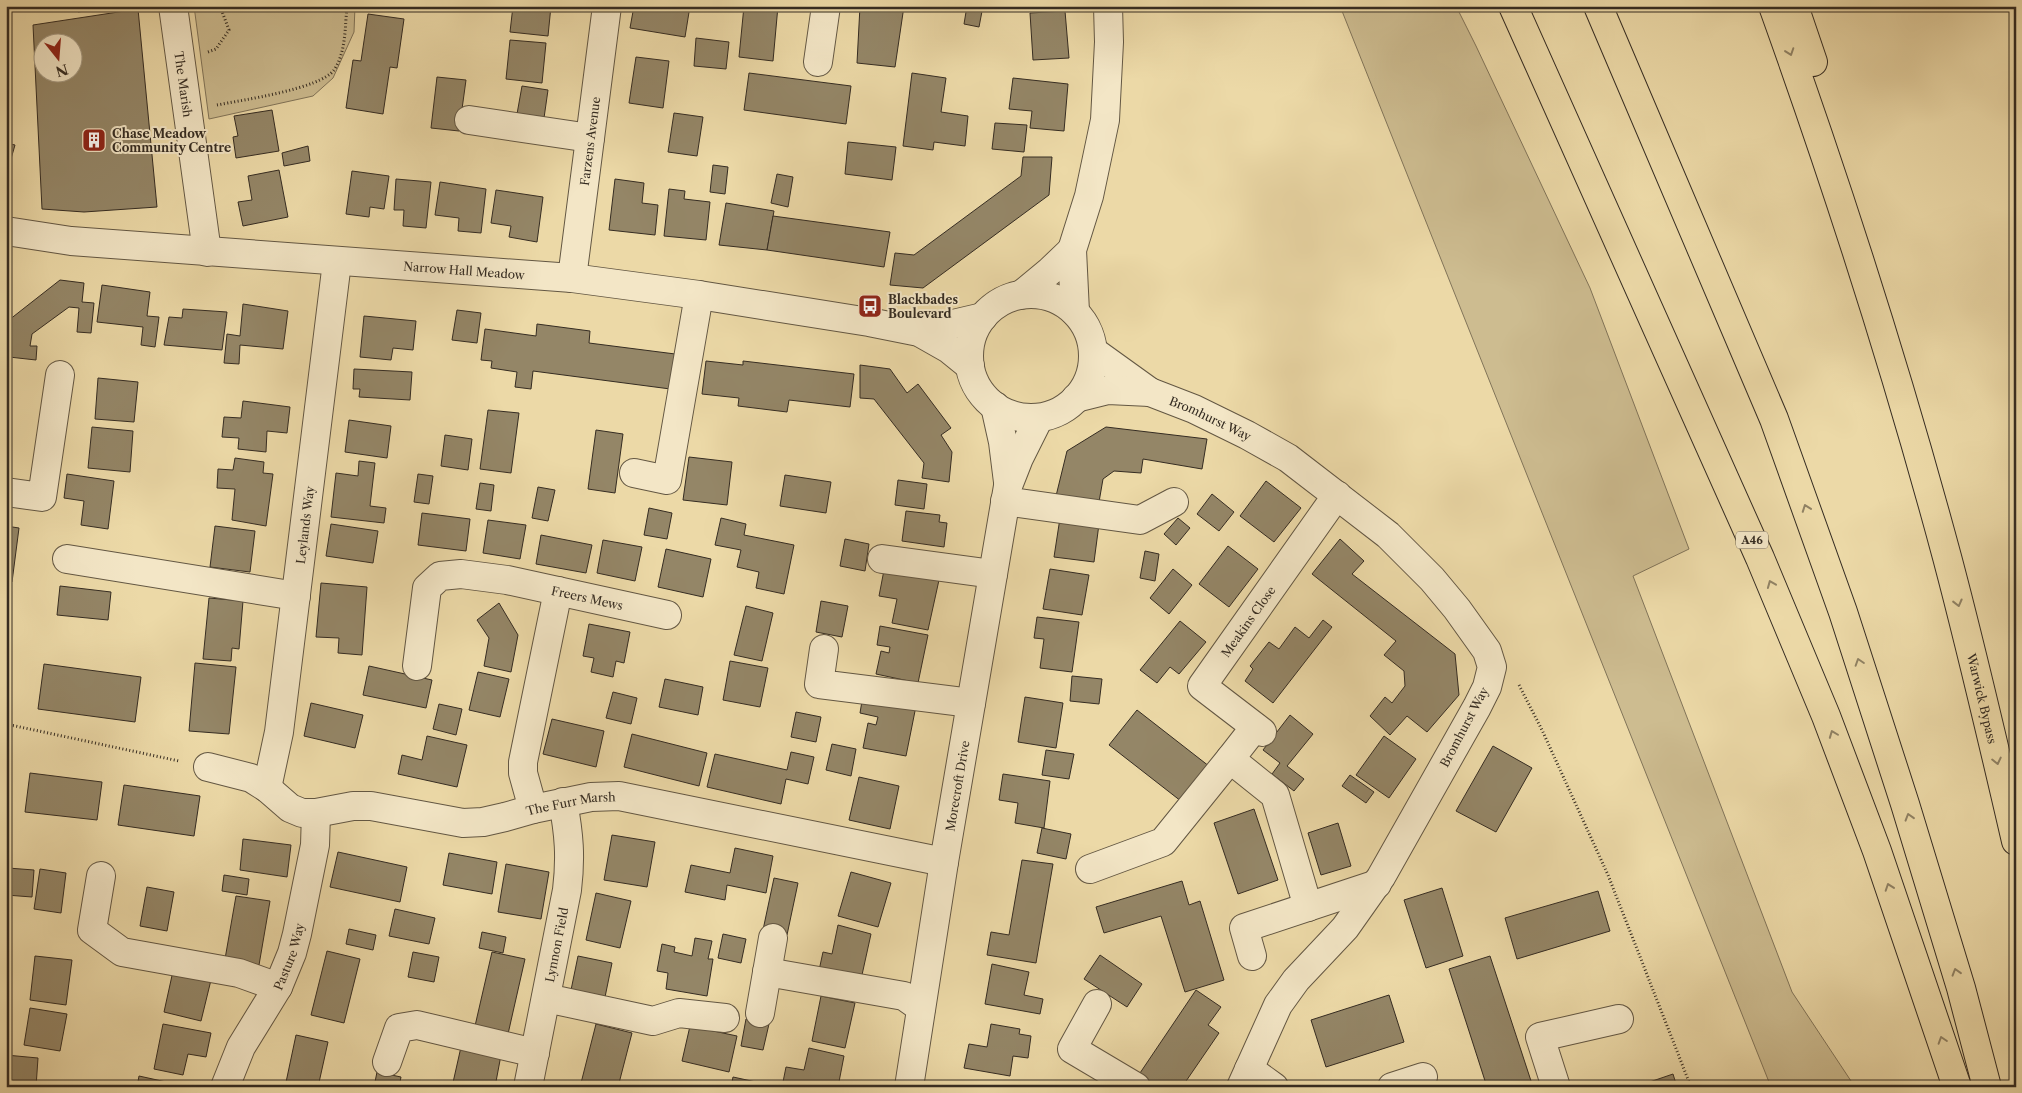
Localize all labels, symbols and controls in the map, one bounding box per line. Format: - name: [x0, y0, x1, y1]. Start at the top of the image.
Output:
- north arrow: [32, 32, 82, 82]
- one-way arrow: [1784, 47, 1794, 56]
- street label: The Marish: [172, 50, 196, 119]
- text: N: [53, 60, 70, 81]
- street label: Farzens Avenue: [576, 95, 603, 187]
- place label: Chase Meadow Community Centre: [112, 126, 231, 155]
- building icon: Chase Meadow Community Centre: [81, 127, 107, 153]
- street label: Narrow Hall Meadow: [403, 258, 527, 282]
- place label: Blackbades Boulevard: [888, 292, 958, 321]
- bus stop icon: Blackbades Boulevard: [857, 293, 883, 319]
- street label: Bromhurst Way: [1167, 393, 1254, 444]
- street label: Leylands Way: [292, 485, 317, 565]
- one-way arrow: [1802, 505, 1812, 513]
- road number: A46: [1736, 532, 1768, 548]
- one-way arrow: [1767, 580, 1777, 589]
- street label: Freers Mews: [550, 582, 625, 613]
- street label: Meakins Close: [1218, 582, 1278, 660]
- one-way arrow: [1952, 598, 1963, 607]
- street label: Warwick Bypass: [1964, 651, 2001, 745]
- one-way arrow: [1855, 658, 1865, 667]
- street label: Bromhurst Way: [1437, 684, 1492, 770]
- one-way arrow: [1828, 731, 1838, 739]
- street label: Morecroft Drive: [942, 739, 972, 832]
- one-way arrow: [1991, 756, 2002, 765]
- street label: The Furr Marsh: [524, 789, 616, 818]
- one-way arrow: [1904, 813, 1914, 821]
- one-way arrow: [1885, 883, 1895, 891]
- street label: Lynnon Field: [541, 905, 571, 984]
- street label: Pasture Way: [270, 921, 307, 992]
- one-way arrow: [1952, 969, 1962, 977]
- one-way arrow: [1937, 1037, 1947, 1045]

